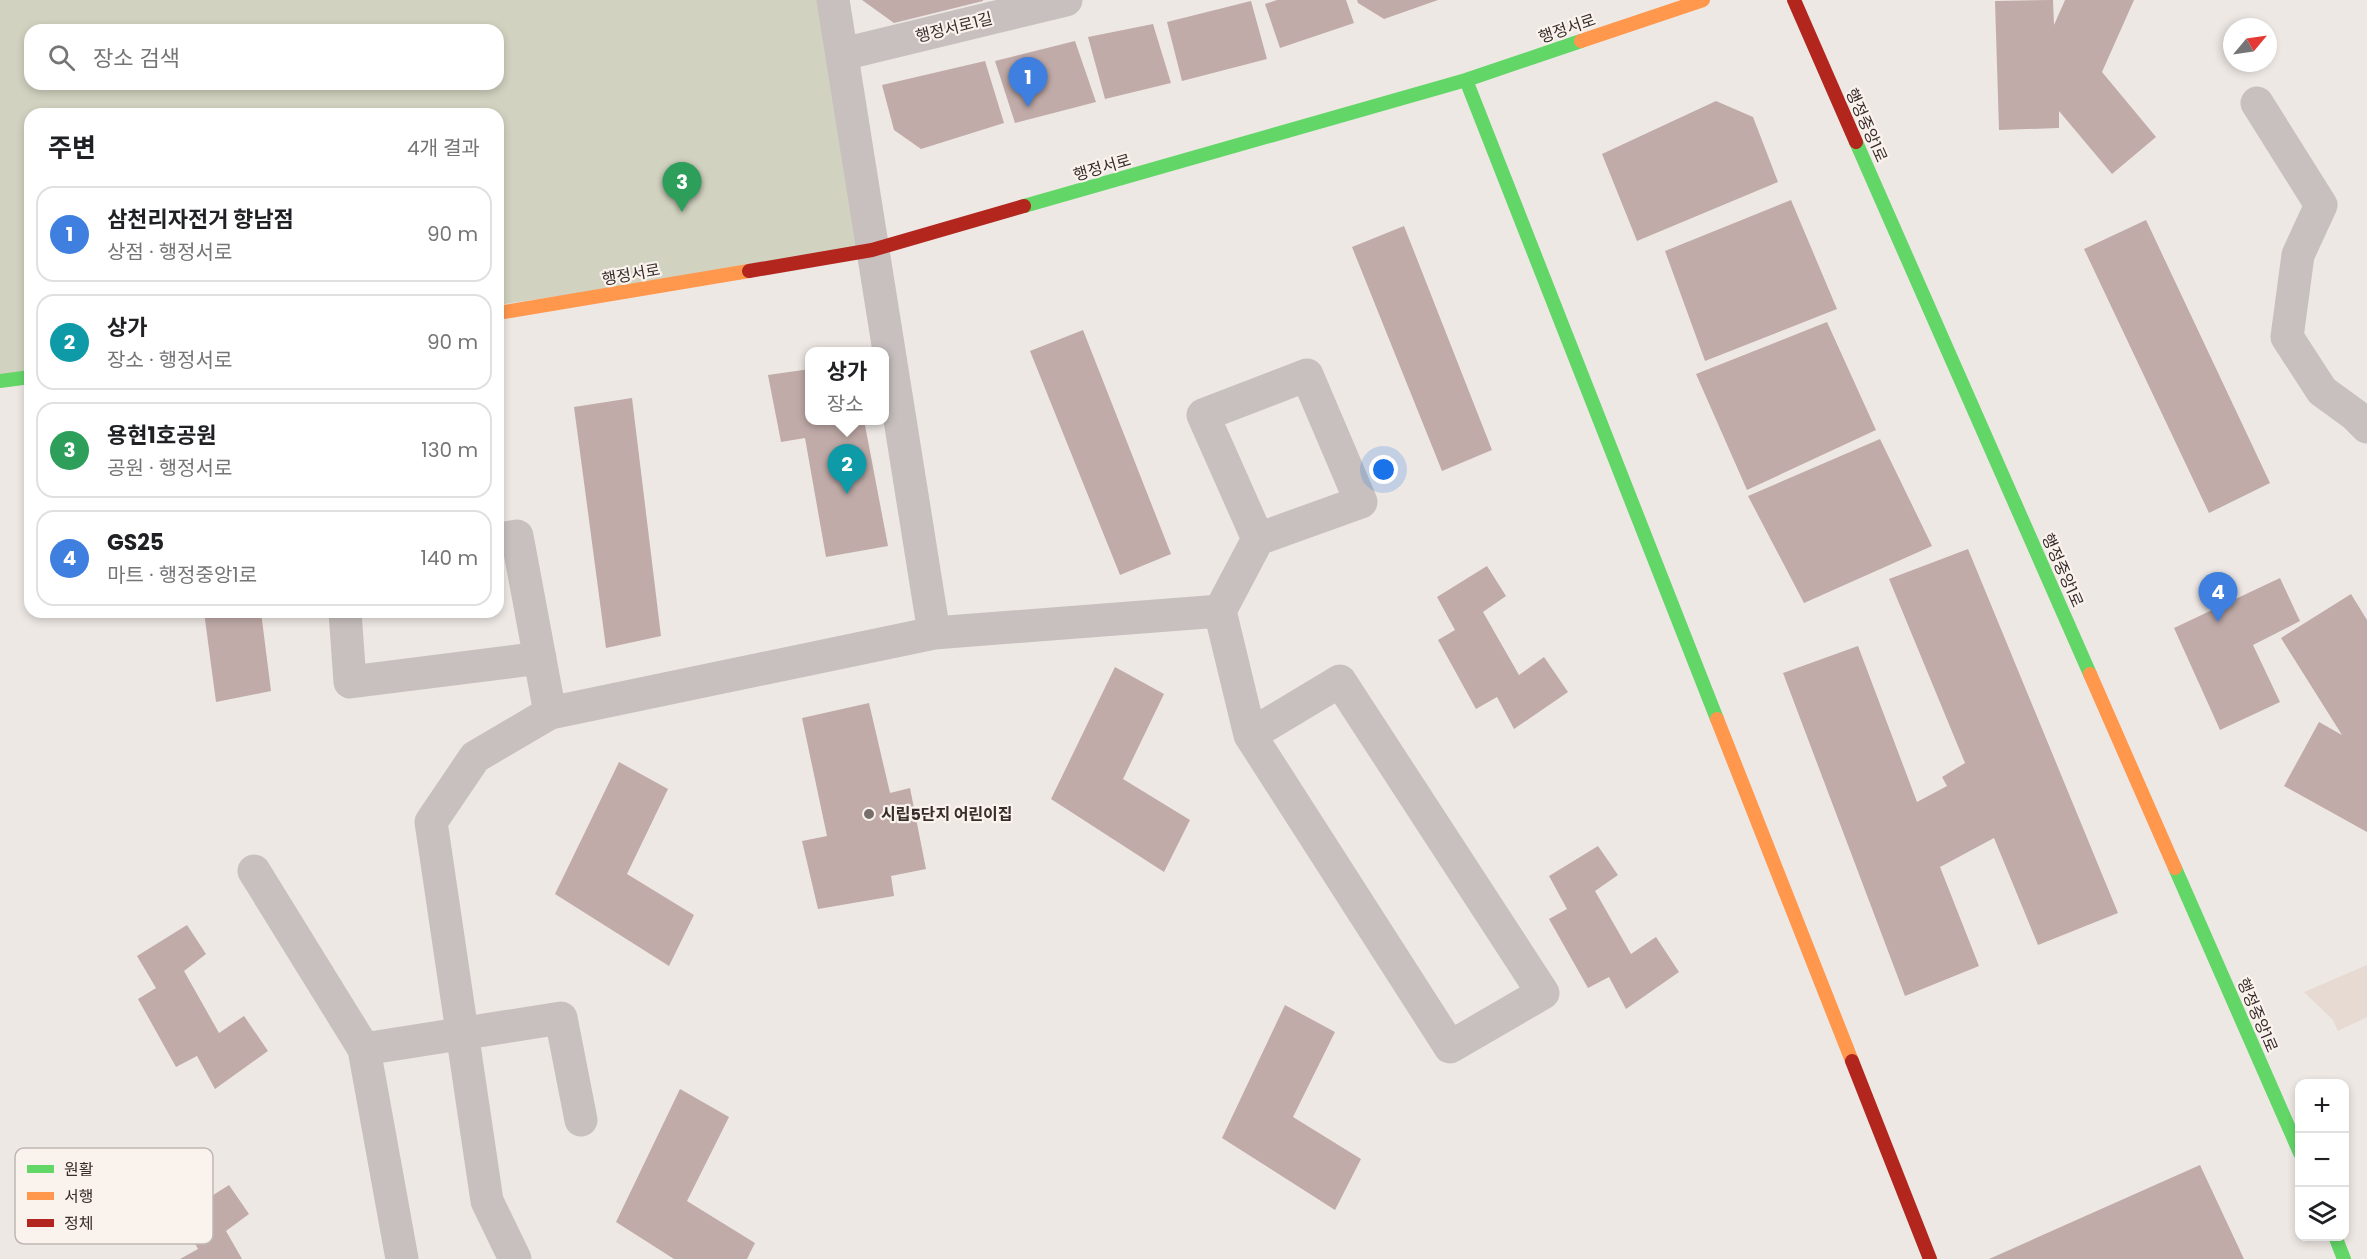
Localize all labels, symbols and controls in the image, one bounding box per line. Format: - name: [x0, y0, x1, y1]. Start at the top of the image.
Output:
- street label: 행정서로1길: [913, 7, 995, 48]
- street label: 행정서로: [1536, 8, 1599, 49]
- north arrow: [2223, 18, 2277, 72]
- search box: [24, 24, 504, 90]
- icon: search: [45, 41, 78, 74]
- text: 장소 검색: [93, 43, 180, 74]
- pin: 1: [1008, 57, 1048, 107]
- street label: 행정중앙1로: [1840, 85, 1893, 166]
- text: 주변: [48, 130, 96, 166]
- text: 4개 결과: [407, 134, 480, 162]
- street label: 행정서로: [1071, 148, 1134, 187]
- pin: 3: [662, 162, 702, 212]
- text: 삼천리자전거 향남점: [107, 204, 294, 235]
- text: 1: [66, 220, 73, 248]
- text: 90 m: [427, 220, 478, 248]
- text: 상점 · 행정서로: [107, 238, 232, 266]
- street label: 행정서로: [600, 258, 662, 291]
- text: 상가: [107, 312, 147, 343]
- text: 2: [64, 328, 75, 356]
- text: 90 m: [427, 328, 478, 356]
- text: 장소 · 행정서로: [107, 346, 232, 374]
- popup: [805, 347, 889, 425]
- text: 상가: [827, 356, 867, 387]
- text: 장소: [827, 390, 864, 418]
- text: 용현1호공원: [107, 420, 216, 451]
- text: 3: [63, 436, 76, 464]
- text: 130 m: [421, 436, 478, 464]
- pin: 2: [828, 444, 866, 494]
- text: 공원 · 행정서로: [107, 454, 232, 482]
- your location: [1369, 455, 1398, 484]
- text: GS25: [107, 527, 164, 558]
- street label: 행정중앙1로: [2036, 530, 2089, 611]
- text: 4: [63, 544, 76, 572]
- text: 140 m: [421, 544, 478, 572]
- text: 마트 · 행정중앙1로: [107, 561, 257, 589]
- pin: 4: [2198, 572, 2238, 622]
- place label: 시립5단지 어린이집: [881, 803, 1013, 826]
- marker: 시립5단지 어린이집: [862, 807, 876, 821]
- street label: 행정중앙1로: [2232, 974, 2284, 1056]
- map controls: [2295, 1079, 2349, 1241]
- button: +: [2295, 1079, 2349, 1133]
- button: −: [2295, 1133, 2349, 1187]
- legend: [15, 1148, 213, 1244]
- text: 원활: [64, 1158, 94, 1181]
- text: 서행: [64, 1185, 93, 1208]
- button: layers: [2295, 1187, 2349, 1241]
- text: 정체: [64, 1212, 93, 1235]

